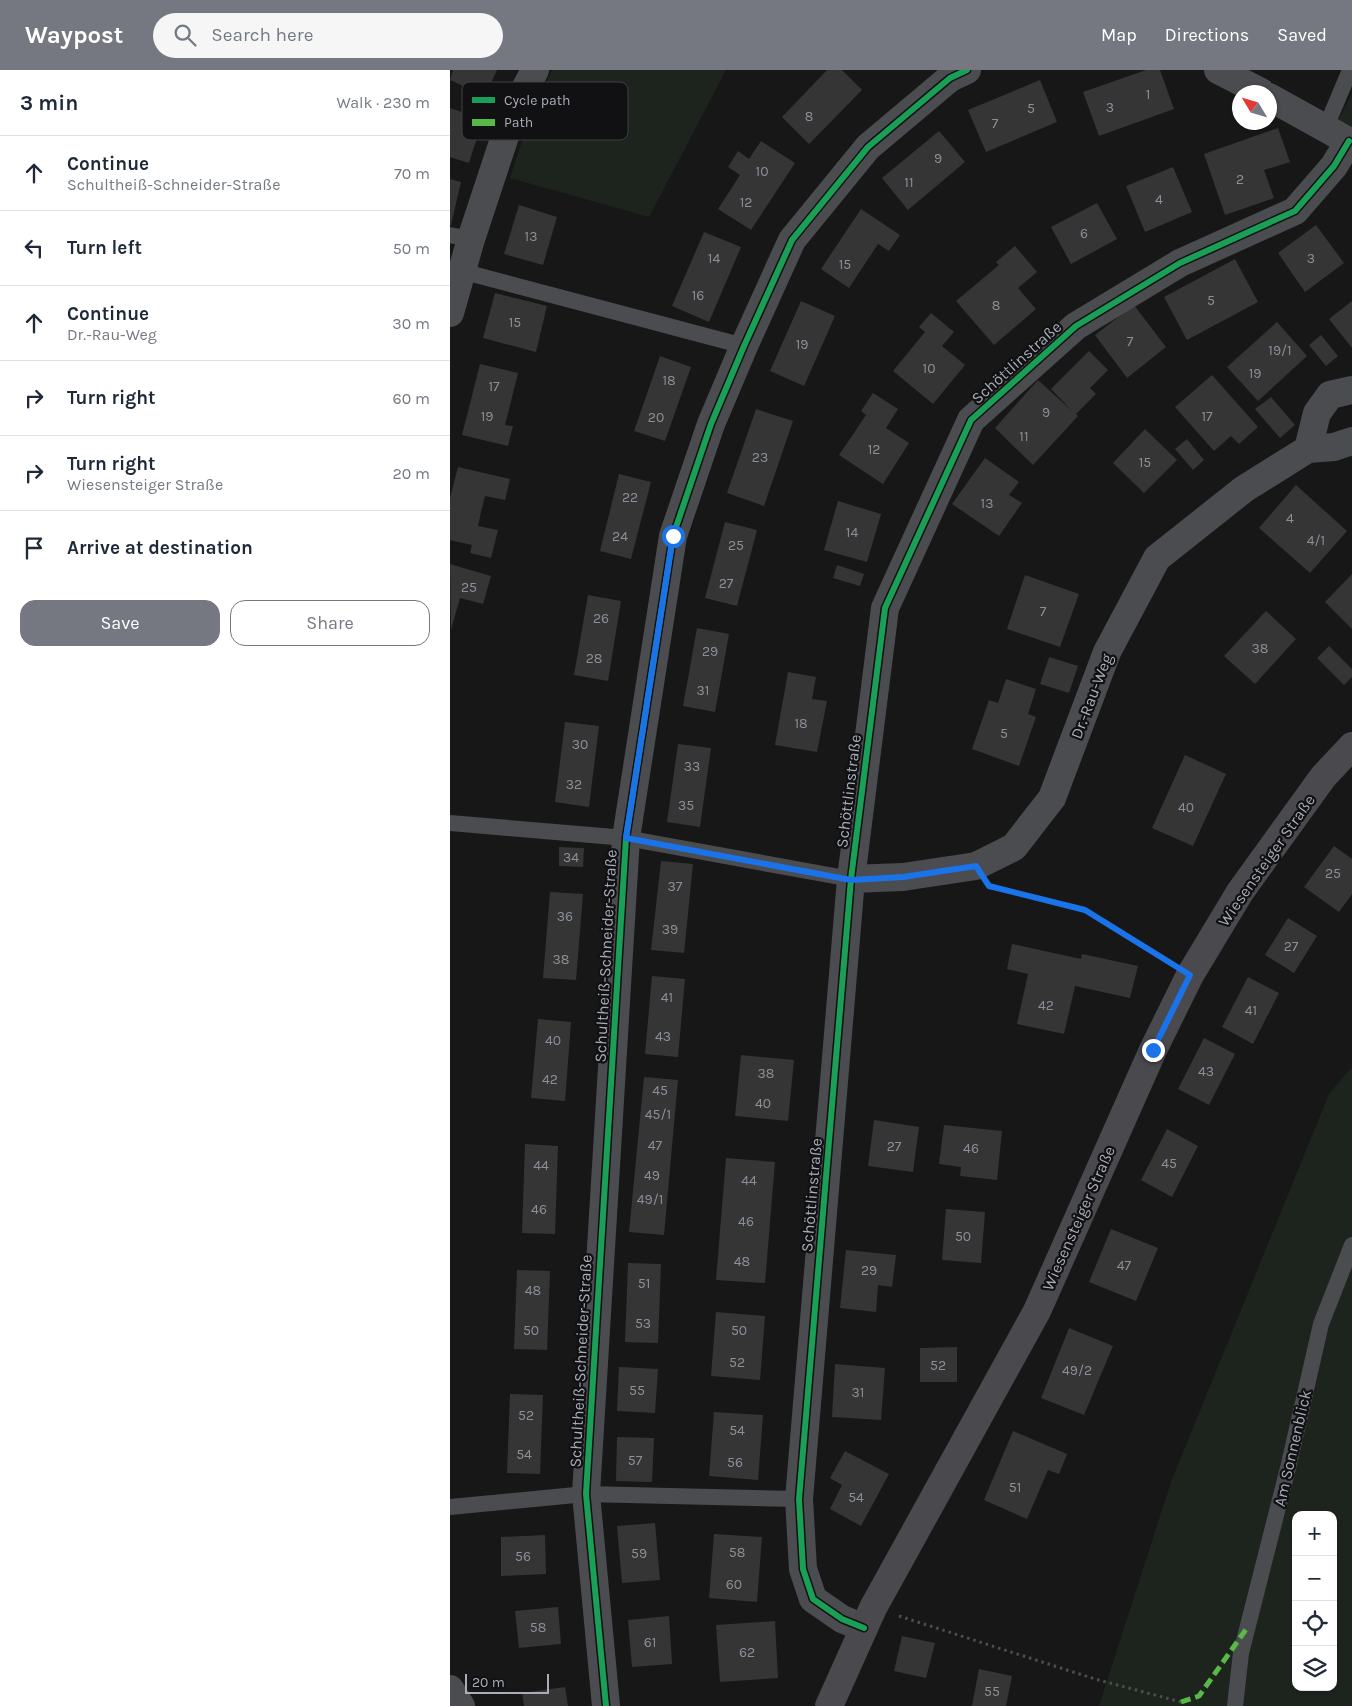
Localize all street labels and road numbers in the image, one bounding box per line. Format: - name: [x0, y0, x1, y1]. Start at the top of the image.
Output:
- street label: Schöttlinstraße: [968, 317, 1065, 408]
- street label: Dr.-Rau-Weg: [1067, 651, 1116, 741]
- street label: Schöttlinstraße: [832, 733, 865, 849]
- street label: Wiesensteiger Straße: [1214, 791, 1319, 930]
- street label: Schultheiß-Schneider-Straße: [590, 849, 621, 1063]
- street label: Schöttlinstraße: [797, 1137, 826, 1253]
- street label: Wiesensteiger Straße: [1038, 1143, 1119, 1293]
- street label: Schultheiß-Schneider-Straße: [565, 1254, 596, 1468]
- street label: Am Sonnenblick: [1270, 1388, 1315, 1508]

